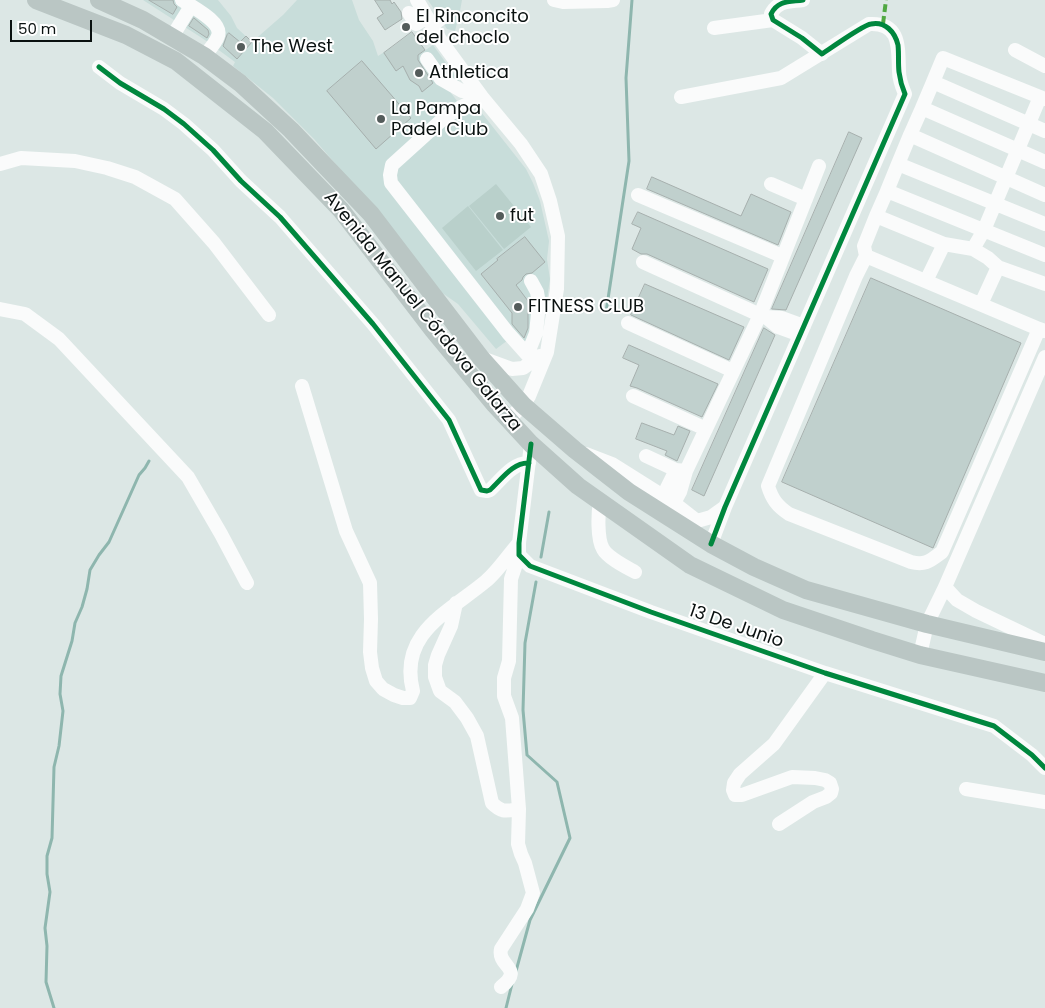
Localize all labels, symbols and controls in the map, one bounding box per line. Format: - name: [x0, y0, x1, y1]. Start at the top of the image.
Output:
- place label: El Rinconcito del choclo: [416, 6, 529, 48]
- scale bar: [12, 10, 95, 42]
- text: 50 m: [18, 18, 56, 39]
- marker: El Rinconcito del choclo: [400, 21, 412, 33]
- place label: The West: [251, 36, 333, 58]
- marker: The West: [235, 41, 247, 53]
- place label: Athletica: [429, 62, 509, 84]
- marker: Athletica: [413, 67, 425, 79]
- place label: La Pampa Padel Club: [391, 98, 488, 140]
- marker: La Pampa Padel Club: [375, 113, 387, 125]
- street label: Avenida Manuel Córdova Galarza: [318, 188, 526, 436]
- place label: fut: [510, 205, 534, 227]
- marker: fut: [494, 210, 506, 222]
- place label: FITNESS CLUB: [528, 296, 644, 318]
- marker: FITNESS CLUB: [512, 301, 524, 313]
- street label: 13 De Junio: [686, 601, 786, 653]

